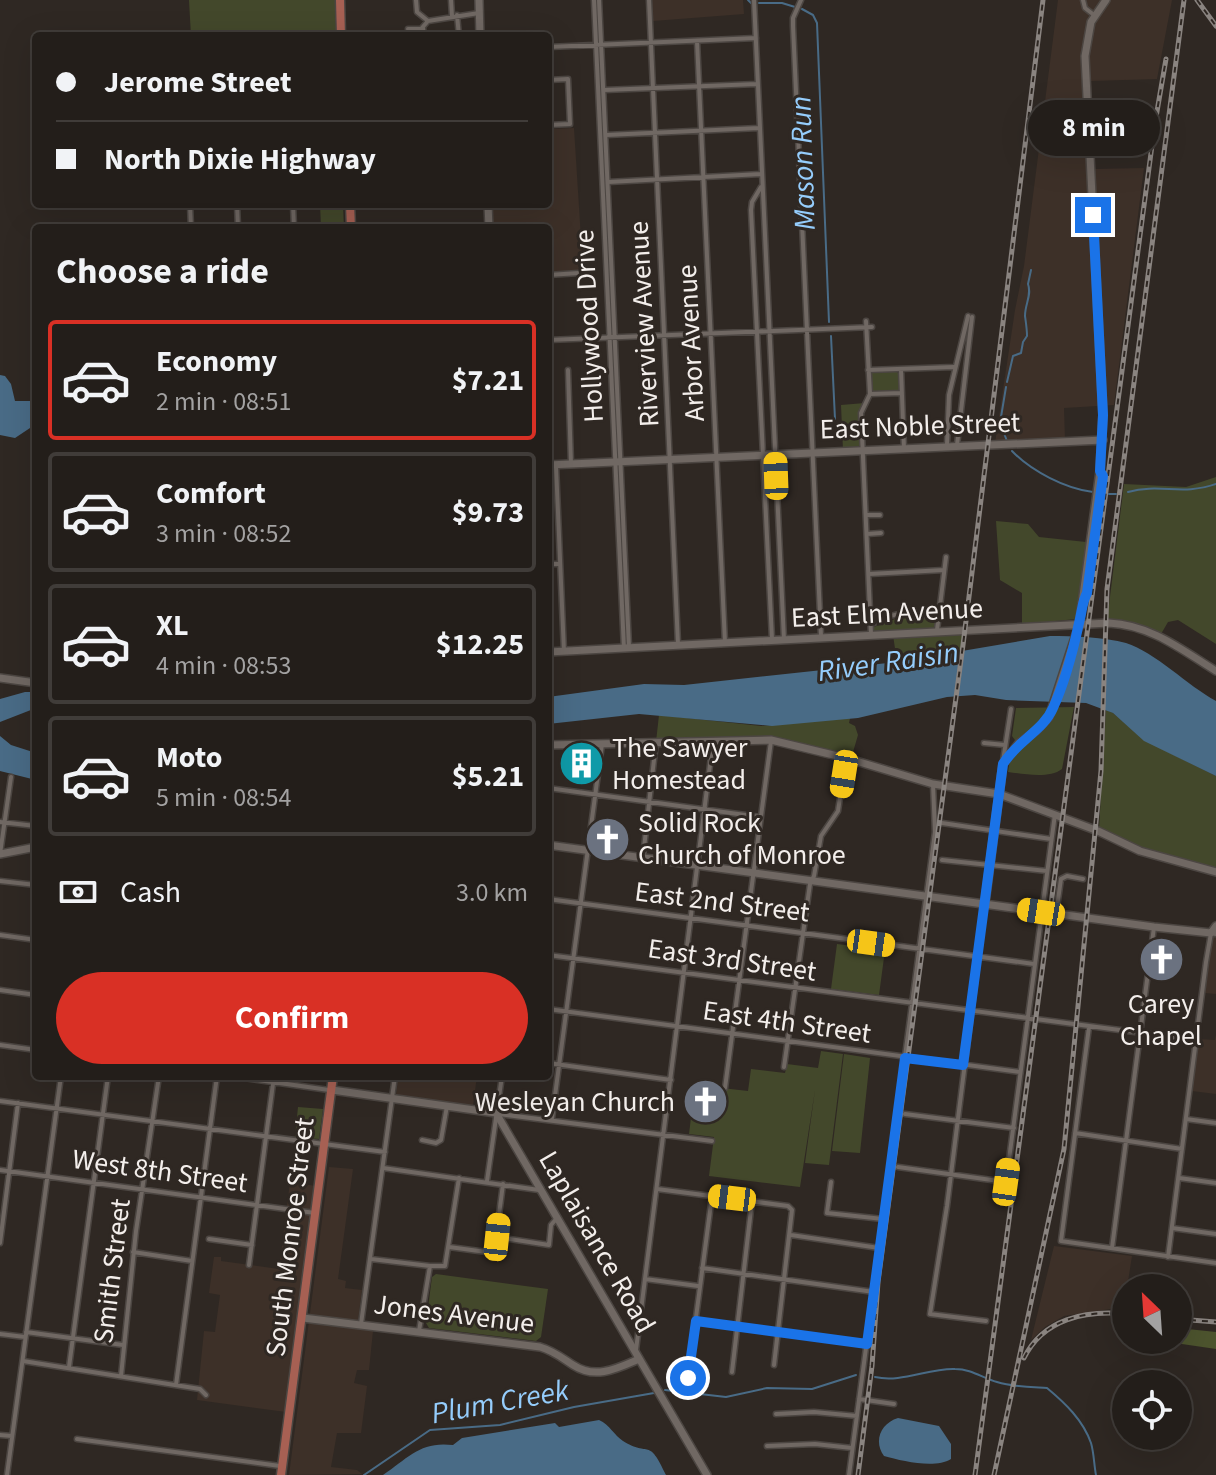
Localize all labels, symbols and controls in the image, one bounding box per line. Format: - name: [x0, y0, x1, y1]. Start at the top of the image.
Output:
- text: Jerome Street: [104, 61, 292, 104]
- water label: Mason Run: [779, 95, 827, 231]
- callout: 8 min: [1027, 99, 1159, 155]
- text: 8 min: [1062, 109, 1126, 146]
- text: North Dixie Highway: [104, 138, 376, 181]
- route end: [1075, 197, 1111, 233]
- street label: Riverview Avenue: [619, 220, 669, 428]
- street label: Hollywood Drive: [564, 229, 614, 423]
- text: Choose a ride: [56, 246, 269, 297]
- street label: Arbor Avenue: [667, 263, 715, 423]
- text: Economy: [156, 340, 277, 383]
- icon: car: [60, 344, 132, 416]
- text: $7.21: [452, 359, 524, 402]
- text: 2 min · 08:51: [156, 383, 291, 420]
- street label: East Noble Street: [819, 402, 1021, 449]
- car: [763, 452, 789, 500]
- text: Comfort: [156, 472, 266, 515]
- icon: car: [60, 476, 132, 548]
- text: $9.73: [452, 491, 524, 534]
- text: 3 min · 08:52: [156, 515, 291, 552]
- street label: East Elm Avenue: [790, 588, 984, 638]
- text: XL: [156, 604, 189, 647]
- icon: car: [60, 608, 132, 680]
- text: $12.25: [436, 623, 524, 666]
- water label: River Raisin: [815, 631, 961, 693]
- text: 4 min · 08:53: [156, 647, 291, 684]
- place label: The Sawyer Homestead: [612, 728, 748, 800]
- text: Moto: [156, 736, 222, 779]
- icon: car: [60, 740, 132, 812]
- building icon: The Sawyer Homestead: [557, 740, 605, 788]
- car: [828, 748, 860, 800]
- text: $5.21: [452, 755, 524, 798]
- text: 5 min · 08:54: [156, 779, 291, 816]
- place label: Solid Rock Church of Monroe: [638, 803, 846, 875]
- church icon: Solid Rock Church of Monroe: [583, 815, 631, 863]
- icon: cash: [56, 870, 100, 914]
- text: Cash: [120, 871, 181, 914]
- street label: East 2nd Street: [632, 871, 812, 933]
- text: 3.0 km: [456, 874, 528, 911]
- car: [1015, 896, 1067, 928]
- street label: East 3rd Street: [645, 928, 819, 992]
- car: [846, 928, 896, 958]
- church icon: Carey Chapel: [1137, 936, 1185, 984]
- button: Confirm: [56, 972, 528, 1064]
- place label: Carey Chapel: [1120, 984, 1202, 1056]
- street label: East 4th Street: [700, 990, 874, 1054]
- church icon: Wesleyan Church: [682, 1078, 730, 1126]
- place label: Wesleyan Church: [475, 1082, 675, 1122]
- street label: South Monroe Street: [255, 1115, 325, 1359]
- street label: West 8th Street: [70, 1139, 251, 1203]
- street label: Laplaisance Road: [529, 1144, 665, 1340]
- car: [991, 1157, 1021, 1207]
- car: [707, 1183, 757, 1213]
- street label: Smith Street: [83, 1196, 141, 1346]
- car: [483, 1212, 511, 1262]
- north arrow: [1112, 1274, 1192, 1354]
- map controls: [1112, 1274, 1192, 1450]
- street label: Jones Avenue: [371, 1284, 537, 1344]
- route start: [670, 1360, 706, 1396]
- water label: Plum Creek: [428, 1369, 573, 1435]
- button: locate: [1112, 1370, 1192, 1450]

